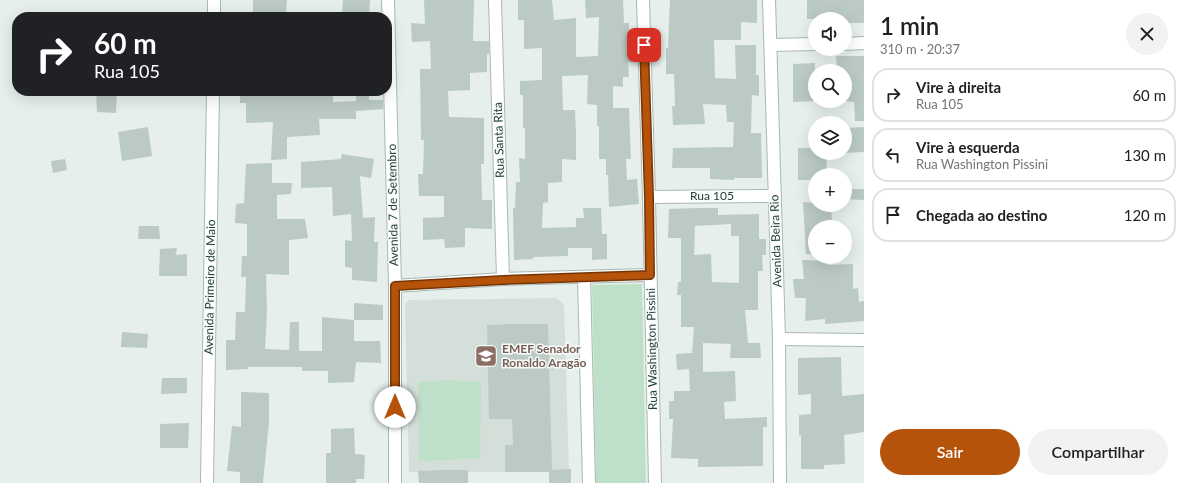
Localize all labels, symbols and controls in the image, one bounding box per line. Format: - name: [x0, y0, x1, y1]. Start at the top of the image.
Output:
- text: 1 min: [880, 11, 939, 40]
- map controls: [808, 12, 852, 264]
- button: sound: [808, 12, 852, 56]
- button: close: [1126, 13, 1168, 55]
- text: 60 m: [94, 26, 157, 60]
- icon: right: [28, 28, 80, 80]
- pin: [627, 28, 661, 62]
- icon: arrive: [633, 34, 655, 56]
- text: 310 m · 20:37: [880, 41, 960, 57]
- text: Rua 105: [94, 60, 160, 82]
- button: search: [808, 64, 852, 108]
- text: Vire à direita: [916, 78, 1001, 96]
- icon: right: [882, 84, 904, 106]
- text: 60 m: [1132, 86, 1166, 104]
- text: Rua 105: [916, 96, 964, 112]
- street label: Rua Santa Rita: [490, 102, 507, 178]
- button: layers: [808, 116, 852, 160]
- text: Vire à esquerda: [916, 138, 1020, 156]
- street label: Avenida 7 de Setembro: [384, 143, 401, 266]
- icon: left: [882, 144, 904, 166]
- text: 130 m: [1124, 146, 1166, 164]
- text: Rua Washington Pissini: [916, 156, 1048, 172]
- button: +: [808, 168, 852, 212]
- street label: Rua 105: [690, 188, 734, 203]
- street label: Avenida Beira Rio: [766, 194, 785, 288]
- icon: arrive: [882, 204, 904, 226]
- text: Chegada ao destino: [916, 206, 1047, 224]
- text: 120 m: [1124, 206, 1166, 224]
- street label: Avenida Primeiro de Maio: [201, 219, 218, 355]
- button: −: [808, 220, 852, 264]
- street label: Rua Washington Pissini: [643, 288, 660, 410]
- place label: EMEF Senador Ronaldo Aragão: [502, 341, 587, 370]
- school or university icon: EMEF Senador Ronaldo Aragão: [473, 343, 499, 369]
- position arrow: [374, 386, 416, 428]
- button: Sair: [880, 429, 1020, 475]
- button: Compartilhar: [1028, 429, 1168, 475]

